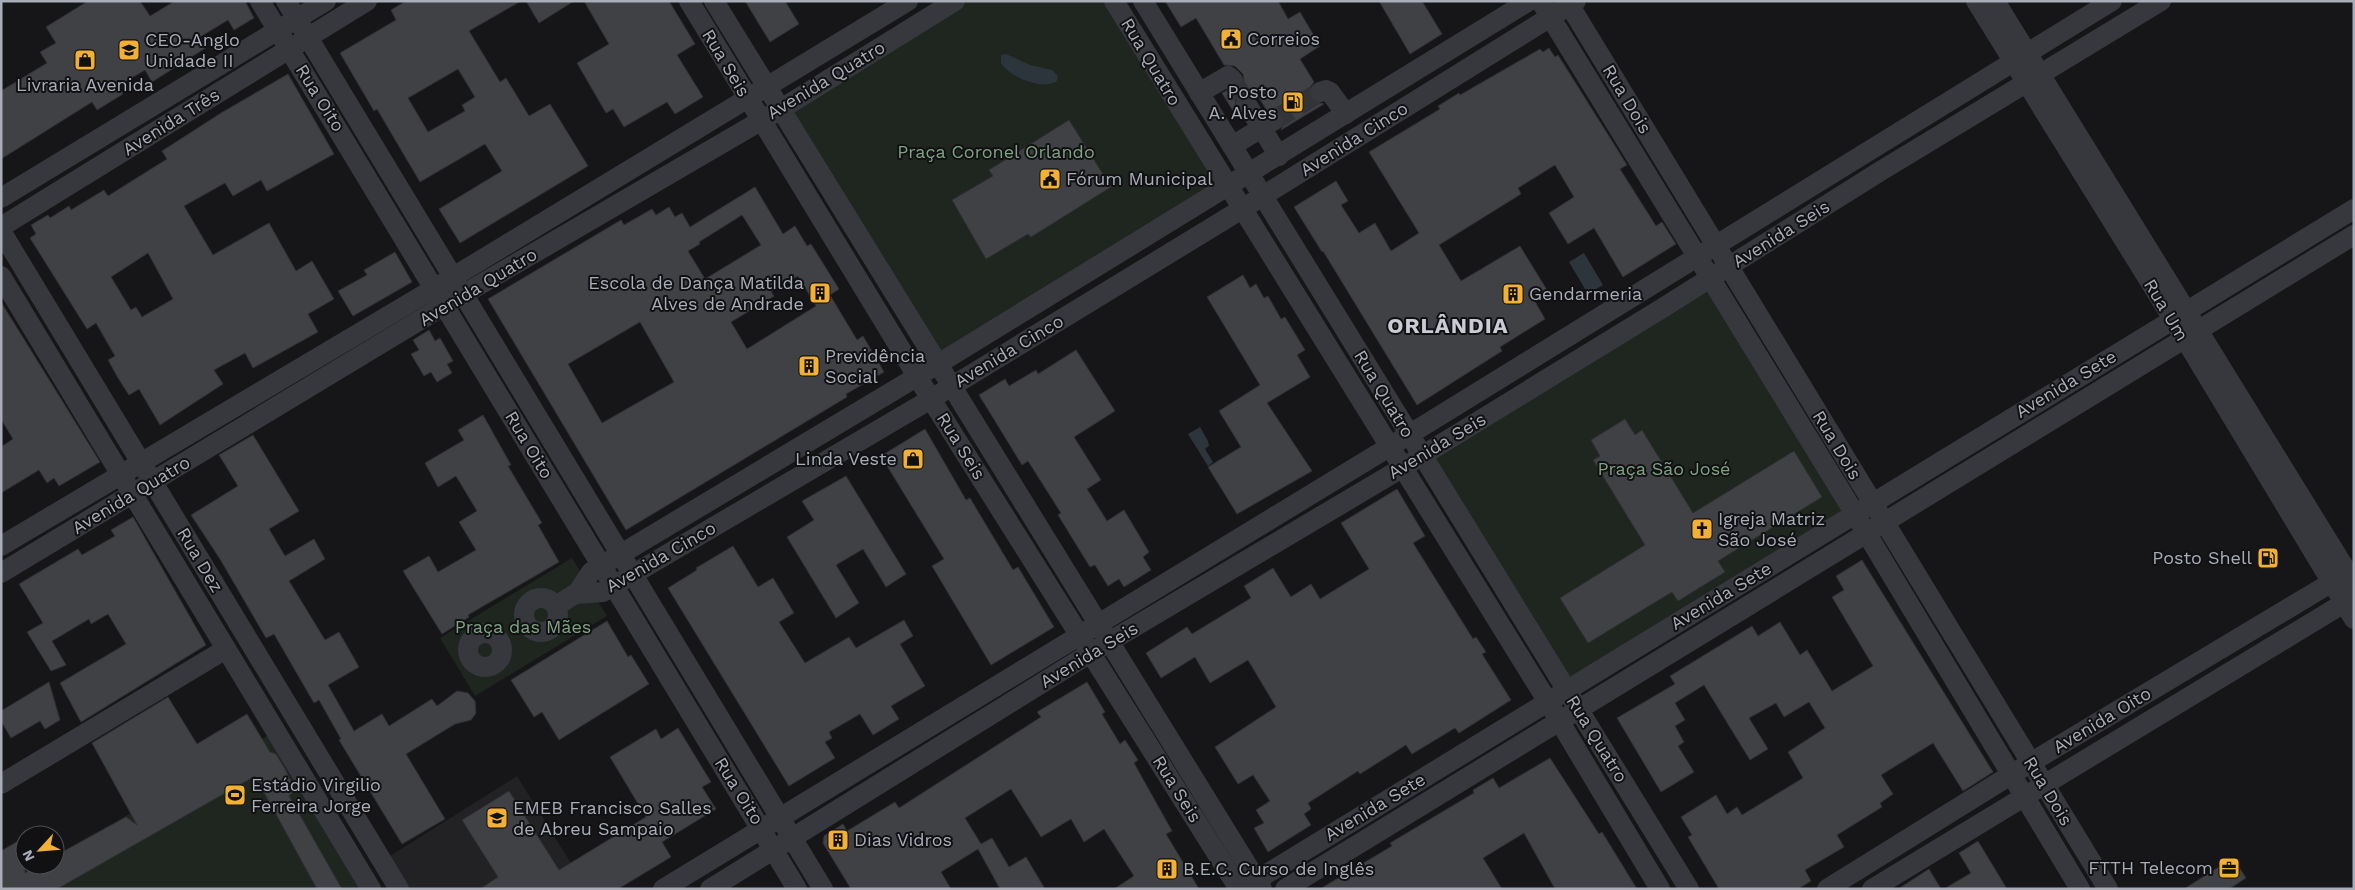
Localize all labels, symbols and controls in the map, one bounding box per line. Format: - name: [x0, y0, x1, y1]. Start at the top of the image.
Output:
- street label: Rua Quatro: [1117, 14, 1186, 109]
- street label: Rua Seis: [698, 25, 755, 100]
- public building icon: Correios: [1219, 27, 1243, 51]
- place label: Correios: [1247, 28, 1320, 49]
- place label: CEO-Anglo Unidade II: [145, 29, 240, 71]
- street label: Avenida Quatro: [763, 36, 889, 123]
- school or university icon: CEO-Anglo Unidade II: [117, 38, 141, 62]
- shop icon: Livraria Avenida: [73, 48, 97, 72]
- street label: Rua Oito: [292, 60, 349, 135]
- street label: Rua Dois: [1599, 60, 1656, 137]
- place label: Livraria Avenida: [16, 74, 154, 95]
- place label: Posto A. Alves: [1208, 81, 1277, 123]
- street label: Avenida Três: [118, 83, 223, 160]
- fuel station icon: Posto A. Alves: [1281, 90, 1305, 114]
- street label: Avenida Cinco: [1296, 97, 1412, 180]
- park label: Praça Coronel Orlando: [897, 141, 1095, 162]
- public building icon: Fórum Municipal: [1038, 167, 1062, 191]
- place label: Fórum Municipal: [1066, 168, 1213, 189]
- street label: Avenida Seis: [1728, 195, 1833, 272]
- street label: Avenida Quatro: [415, 243, 541, 330]
- place label: Escola de Dança Matilda Alves de Andrade: [588, 272, 804, 314]
- street label: Rua Um: [2140, 275, 2193, 345]
- building icon: Escola de Dança Matilda Alves de Andrade: [808, 281, 832, 305]
- building icon: Gendarmeria: [1501, 282, 1525, 306]
- place label: Gendarmeria: [1529, 283, 1642, 304]
- street label: Avenida Cinco: [950, 310, 1067, 391]
- district label: ORLÂNDIA: [1387, 313, 1509, 338]
- place label: Previdência Social: [825, 345, 925, 387]
- street label: Avenida Sete: [2012, 345, 2120, 422]
- street label: Rua Quatro: [1350, 346, 1419, 441]
- building icon: Previdência Social: [797, 354, 821, 378]
- street label: Rua Dois: [1809, 406, 1866, 483]
- street label: Rua Oito: [501, 407, 558, 482]
- street label: Rua Seis: [933, 408, 990, 483]
- street label: Avenida Seis: [1384, 408, 1489, 483]
- shop icon: Linda Veste: [901, 447, 925, 471]
- place label: Linda Veste: [795, 448, 897, 469]
- street label: Avenida Quatro: [68, 451, 194, 538]
- park label: Praça São José: [1597, 458, 1731, 479]
- place label: Igreja Matriz São José: [1718, 508, 1825, 550]
- street label: Avenida Cinco: [602, 517, 719, 596]
- church icon: Igreja Matriz São José: [1690, 517, 1714, 541]
- street label: Rua Dez: [173, 524, 228, 596]
- fuel station icon: Posto Shell: [2256, 546, 2280, 570]
- place label: Posto Shell: [2152, 547, 2252, 568]
- street label: Avenida Sete: [1667, 557, 1775, 634]
- park label: Praça das Mães: [455, 616, 591, 637]
- street label: Avenida Seis: [1036, 617, 1141, 692]
- street label: Avenida Oito: [2049, 682, 2155, 757]
- street label: Rua Quatro: [1562, 691, 1632, 786]
- street label: Rua Seis: [1149, 751, 1206, 826]
- street label: Rua Dois: [2020, 752, 2077, 829]
- street label: Rua Oito: [711, 753, 768, 828]
- street label: Avenida Sete: [1321, 768, 1429, 845]
- place label: Estádio Virgilio Ferreira Jorge: [251, 774, 381, 816]
- sports icon: Estádio Virgilio Ferreira Jorge: [223, 783, 247, 807]
- place label: EMEB Francisco Salles de Abreu Sampaio: [513, 797, 712, 839]
- school or university icon: EMEB Francisco Salles de Abreu Sampaio: [485, 806, 509, 830]
- north arrow: [15, 825, 65, 875]
- building icon: Dias Vidros: [826, 828, 850, 852]
- place label: Dias Vidros: [854, 829, 952, 850]
- text: N: [19, 848, 38, 864]
- office icon: FTTH Telecom: [2217, 856, 2241, 880]
- building icon: B.E.C. Curso de Inglês: [1155, 857, 1179, 881]
- place label: FTTH Telecom: [2088, 857, 2213, 878]
- place label: B.E.C. Curso de Inglês: [1183, 858, 1374, 879]

